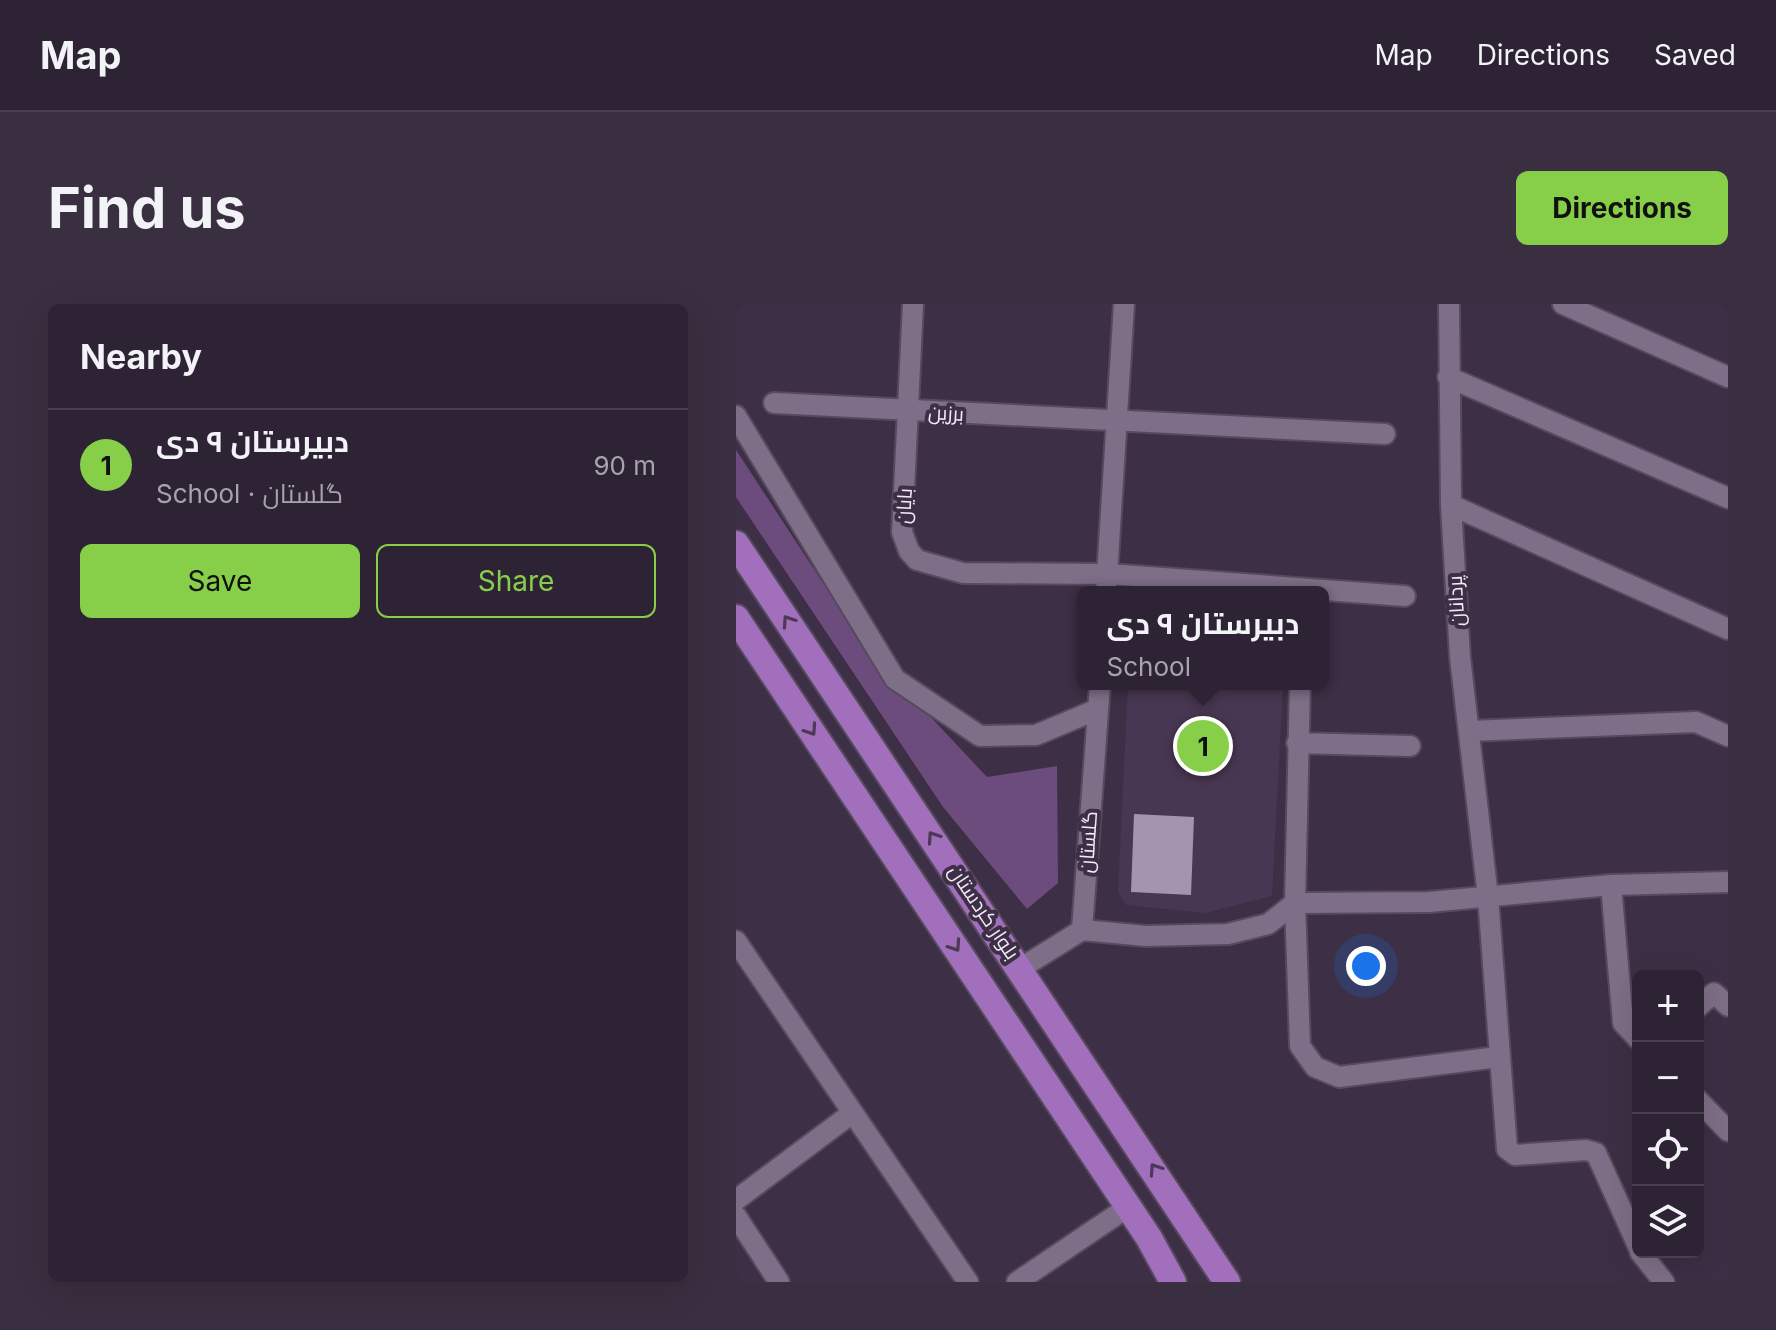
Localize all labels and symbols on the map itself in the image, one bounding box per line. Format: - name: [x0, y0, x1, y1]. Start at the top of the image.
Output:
- street label: برزین: [927, 400, 965, 427]
- street label: بایان: [891, 487, 918, 525]
- street label: پردانان: [1443, 574, 1470, 627]
- one-way arrow: [782, 615, 797, 630]
- pin: 1: [1177, 716, 1229, 776]
- one-way arrow: [801, 721, 816, 735]
- street label: گلستان: [1074, 810, 1103, 874]
- one-way arrow: [928, 831, 943, 845]
- street label: بلوار کردستان: [943, 860, 1024, 964]
- one-way arrow: [945, 937, 960, 951]
- your location: [1346, 946, 1386, 986]
- one-way arrow: [1150, 1163, 1165, 1178]

